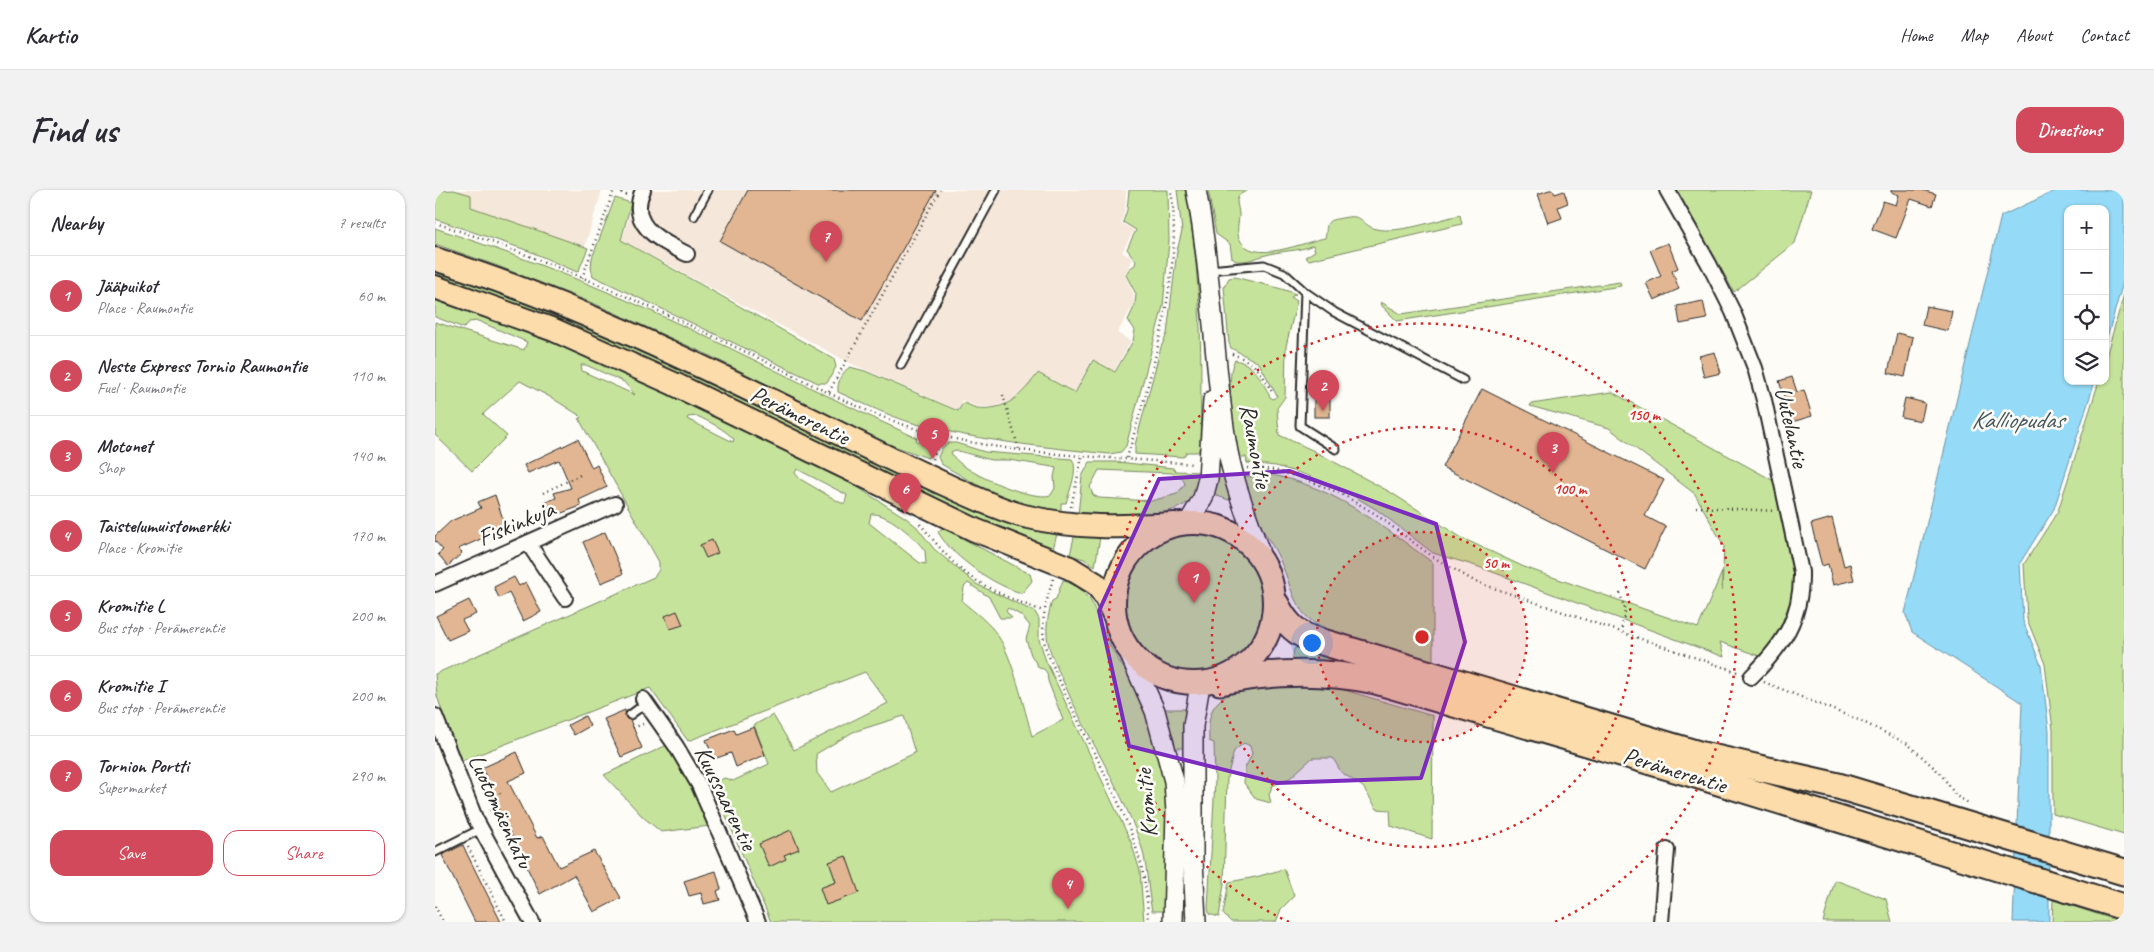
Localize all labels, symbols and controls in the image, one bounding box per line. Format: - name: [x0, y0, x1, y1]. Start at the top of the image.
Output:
- text: Kartio: [25, 20, 77, 50]
- text: Home: [1900, 24, 1933, 46]
- text: Map: [1961, 24, 1988, 46]
- text: About: [2016, 24, 2052, 46]
- text: Contact: [2080, 24, 2129, 46]
- button: Directions: [2016, 107, 2124, 153]
- text: Find us: [30, 108, 117, 153]
- map controls: [2064, 205, 2109, 385]
- button: +: [2064, 205, 2109, 250]
- text: Nearby: [50, 210, 103, 236]
- text: 7 results: [338, 213, 385, 233]
- pin: 7: [810, 221, 842, 262]
- button: −: [2064, 250, 2109, 295]
- text: Jääpuikot: [97, 274, 158, 298]
- text: 1: [62, 286, 70, 306]
- text: 60 m: [358, 286, 385, 306]
- button: locate: [2064, 295, 2109, 340]
- text: Place · Raumontie: [97, 298, 192, 318]
- button: layers: [2064, 340, 2109, 385]
- text: Neste Express Tornio Raumontie: [97, 354, 307, 378]
- text: 2: [62, 366, 70, 386]
- text: 110 m: [351, 366, 385, 386]
- pin: 2: [1307, 370, 1339, 411]
- text: Fuel · Raumontie: [97, 378, 185, 398]
- street label: Perämerentie: [746, 378, 856, 453]
- street label: Uutelantie: [1768, 384, 1816, 472]
- street label: Raumontie: [1233, 401, 1279, 493]
- water label: Kalliopudas: [1971, 404, 2067, 436]
- text: 150 m: [1628, 406, 1662, 425]
- pin: 5: [917, 418, 949, 459]
- pin: 3: [1537, 432, 1569, 473]
- text: Motonet: [97, 434, 152, 458]
- text: 3: [62, 446, 70, 466]
- text: 140 m: [351, 446, 385, 466]
- text: Shop: [97, 458, 124, 478]
- pin: 6: [889, 473, 921, 514]
- text: 100 m: [1554, 480, 1588, 499]
- street label: Fiskinkuja: [473, 493, 560, 553]
- text: Taistelumuistomerkki: [97, 514, 229, 538]
- text: 4: [62, 526, 70, 546]
- text: 170 m: [351, 526, 385, 546]
- text: Place · Kromitie: [97, 538, 181, 558]
- text: 50 m: [1483, 554, 1510, 573]
- pin: 1: [1178, 562, 1210, 603]
- text: Kromitie L: [97, 594, 165, 618]
- text: 5: [63, 606, 69, 626]
- text: 200 m: [351, 606, 385, 626]
- text: Bus stop · Perämerentie: [97, 618, 225, 638]
- centre of rings: [1413, 628, 1431, 646]
- your location: [1299, 630, 1325, 656]
- text: Kromitie I: [97, 674, 164, 698]
- text: 6: [62, 686, 70, 706]
- text: 200 m: [351, 686, 385, 706]
- text: Bus stop · Perämerentie: [97, 698, 225, 718]
- street label: Perämerentie: [1620, 740, 1732, 801]
- street label: Kuussaarentie: [688, 741, 765, 857]
- street label: Luotomäenkatu: [462, 749, 541, 875]
- text: Tornion Portti: [97, 754, 189, 778]
- street label: Kromitie: [1128, 765, 1164, 838]
- text: 7: [62, 766, 70, 786]
- text: 290 m: [351, 766, 385, 786]
- text: Supermarket: [97, 778, 165, 798]
- button: Save: [50, 830, 213, 876]
- button: Share: [223, 830, 385, 876]
- pin: 4: [1052, 868, 1084, 909]

